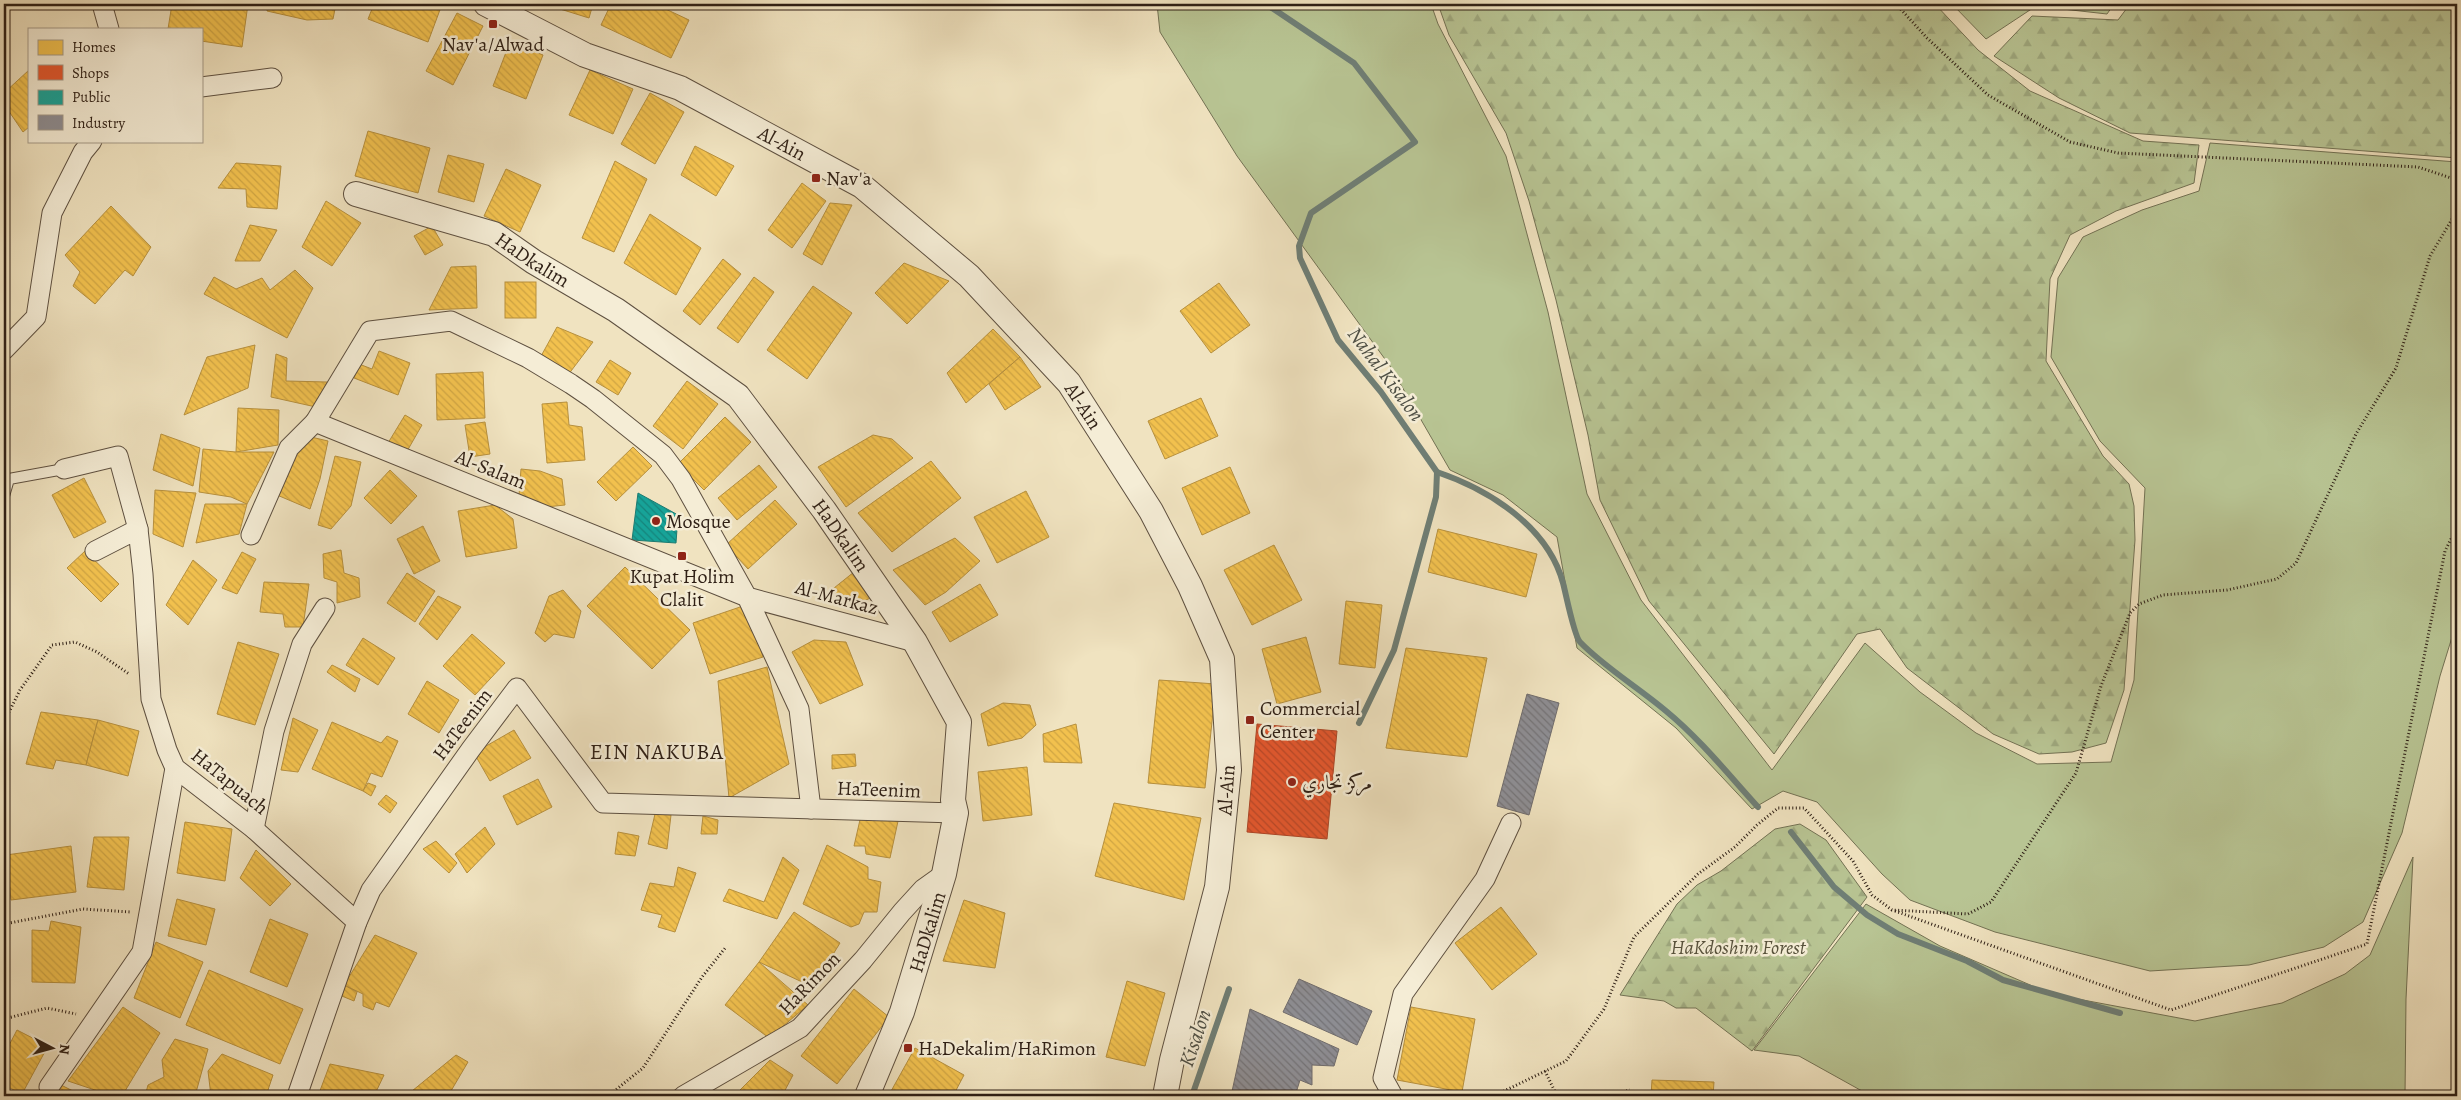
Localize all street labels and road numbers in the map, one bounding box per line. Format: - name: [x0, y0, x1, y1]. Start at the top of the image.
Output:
- street label: Al-Ain: [752, 119, 811, 167]
- street label: HaDkalim: [490, 226, 575, 294]
- street label: Al-Ain: [1058, 377, 1108, 435]
- street label: Al-Salam: [450, 443, 531, 496]
- street label: HaDkalim: [806, 493, 876, 578]
- street label: Al-Markaz: [791, 573, 881, 622]
- street label: HaTeenim: [426, 682, 499, 766]
- street label: HaTapuach: [185, 742, 274, 821]
- street label: Al-Ain: [1211, 764, 1242, 817]
- street label: HaTeenim: [836, 775, 922, 804]
- street label: HaDkalim: [902, 888, 953, 976]
- street label: HaRimon: [772, 946, 846, 1021]

